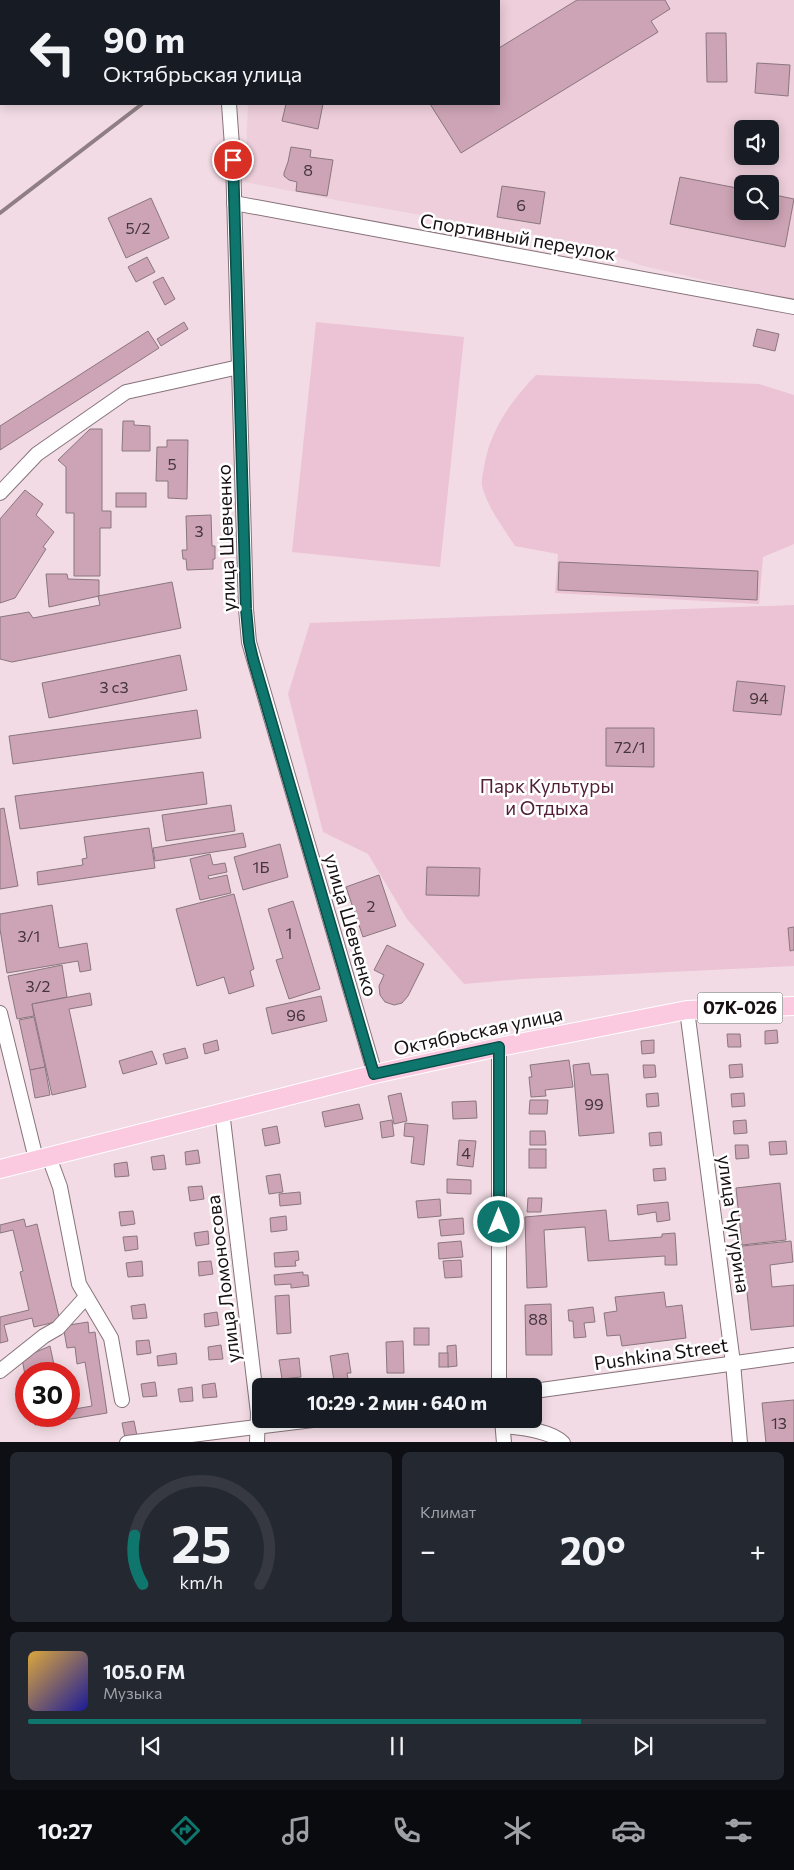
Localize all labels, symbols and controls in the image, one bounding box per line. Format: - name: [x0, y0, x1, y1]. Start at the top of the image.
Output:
- text: 90 m: [103, 17, 185, 60]
- icon: left: [20, 20, 85, 85]
- text: Октябрьская улица: [103, 60, 302, 87]
- map controls: [734, 120, 779, 220]
- button: sound: [734, 120, 779, 165]
- pin: [212, 139, 254, 181]
- icon: arrive: [219, 146, 247, 174]
- house number: 8: [303, 160, 313, 179]
- button: search: [734, 175, 779, 220]
- house number: 6: [516, 195, 526, 214]
- street label: Спортивный переулок: [418, 208, 618, 265]
- house number: 5/2: [126, 218, 151, 237]
- house number: 5: [167, 454, 177, 473]
- street label: улица Шевченко: [211, 464, 240, 612]
- house number: 3: [194, 521, 204, 540]
- house number: 3 с3: [99, 677, 129, 696]
- house number: 94: [749, 688, 769, 707]
- house number: 72/1: [614, 737, 646, 756]
- park label: Парк Культуры и Отдыха: [480, 774, 614, 819]
- street label: улица Шевченко: [320, 851, 383, 999]
- house number: 1Б: [253, 857, 269, 876]
- house number: 2: [367, 896, 376, 915]
- house number: 1: [286, 923, 292, 942]
- house number: 3/1: [18, 926, 40, 945]
- house number: 3/2: [26, 976, 51, 995]
- road number: 07К-026: [698, 992, 782, 1024]
- street label: Октябрьская улица: [391, 1001, 564, 1060]
- house number: 96: [286, 1005, 306, 1024]
- house number: 99: [584, 1094, 604, 1113]
- house number: 4: [461, 1143, 471, 1162]
- street label: улица Чугурина: [713, 1153, 756, 1294]
- street label: улица Ломоносова: [201, 1194, 244, 1364]
- position arrow: [472, 1195, 524, 1247]
- house number: 88: [528, 1309, 548, 1328]
- street label: Pushkina Street: [592, 1333, 730, 1374]
- speed limit sign: 30: [15, 1362, 80, 1427]
- text: 10:29 · 2 мин · 640 m: [307, 1391, 487, 1414]
- house number: 13: [771, 1413, 787, 1432]
- text: Климат: [420, 1502, 476, 1521]
- text: 25: [171, 1510, 231, 1574]
- text: 20°: [560, 1526, 626, 1573]
- text: −: [420, 1533, 436, 1567]
- text: +: [750, 1533, 766, 1567]
- text: km/h: [179, 1571, 223, 1593]
- text: 105.0 FM: [103, 1660, 185, 1683]
- text: Музыка: [103, 1683, 162, 1702]
- icon: previous: [137, 1732, 165, 1760]
- icon: pause: [383, 1732, 411, 1760]
- icon: next: [629, 1732, 657, 1760]
- icon: directions: [168, 1813, 203, 1848]
- icon: music: [279, 1813, 314, 1848]
- icon: phone: [389, 1813, 424, 1848]
- icon: climate: [500, 1813, 535, 1848]
- icon: car: [611, 1813, 646, 1848]
- icon: filters: [721, 1813, 756, 1848]
- text: 10:27: [38, 1817, 93, 1844]

